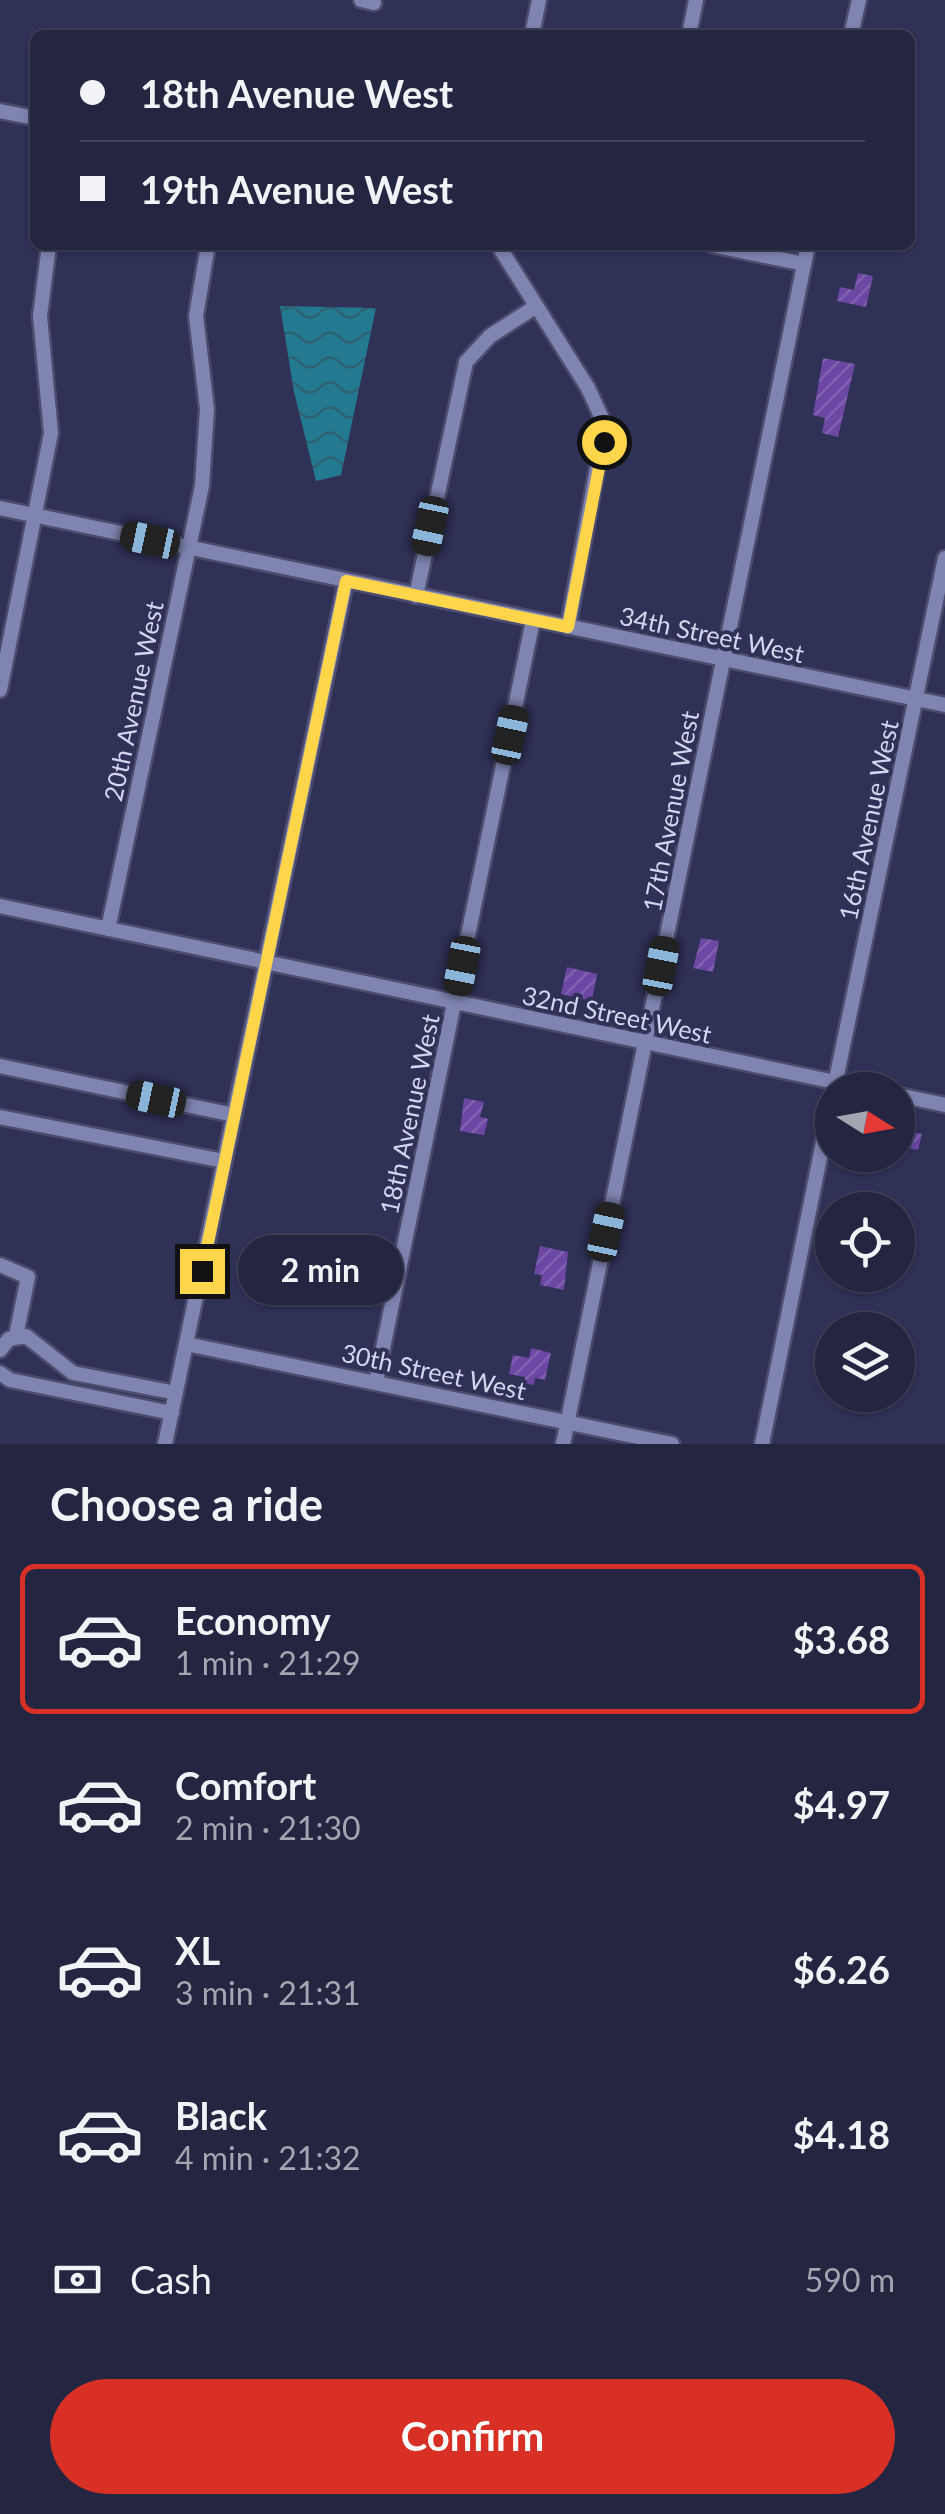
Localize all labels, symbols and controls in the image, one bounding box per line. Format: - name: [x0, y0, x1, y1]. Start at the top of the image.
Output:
- text: 18th Avenue West: [140, 70, 453, 116]
- text: 19th Avenue West: [140, 166, 453, 212]
- route start: [582, 420, 627, 465]
- car: [409, 494, 451, 558]
- car: [118, 519, 182, 561]
- street label: 20th Avenue West: [97, 598, 169, 804]
- street label: 34th Street West: [617, 600, 807, 668]
- car: [489, 703, 531, 767]
- street label: 17th Avenue West: [636, 708, 704, 914]
- street label: 16th Avenue West: [832, 717, 904, 923]
- car: [442, 934, 482, 998]
- car: [641, 934, 681, 998]
- street label: 32nd Street West: [520, 979, 714, 1049]
- street label: 18th Avenue West: [373, 1011, 445, 1217]
- north arrow: [815, 1072, 915, 1172]
- map controls: [815, 1072, 915, 1412]
- car: [124, 1078, 188, 1120]
- button: locate: [815, 1192, 915, 1292]
- car: [585, 1200, 627, 1264]
- callout: 2 min: [237, 1236, 402, 1306]
- route end: [180, 1249, 225, 1294]
- text: 2 min: [281, 1250, 360, 1289]
- button: layers: [815, 1312, 915, 1412]
- street label: 30th Street West: [339, 1337, 529, 1405]
- text: Choose a ride: [50, 1477, 323, 1531]
- icon: car: [55, 1594, 145, 1684]
- text: Economy: [175, 1597, 330, 1643]
- text: $3.68: [793, 1616, 890, 1662]
- text: 1 min · 21:29: [175, 1643, 361, 1682]
- icon: car: [55, 1759, 145, 1849]
- text: Comfort: [175, 1762, 316, 1808]
- text: $4.97: [793, 1781, 890, 1827]
- text: 2 min · 21:30: [175, 1808, 361, 1847]
- icon: car: [55, 1924, 145, 2014]
- text: XL: [175, 1927, 220, 1973]
- text: $6.26: [793, 1946, 890, 1992]
- text: 3 min · 21:31: [175, 1973, 361, 2012]
- icon: car: [55, 2089, 145, 2179]
- text: Black: [175, 2092, 267, 2138]
- text: $4.18: [793, 2111, 890, 2157]
- text: 4 min · 21:32: [175, 2138, 361, 2177]
- icon: cash: [50, 2252, 105, 2307]
- text: Cash: [130, 2256, 212, 2302]
- text: 590 m: [805, 2260, 895, 2299]
- button: Confirm: [50, 2379, 895, 2494]

